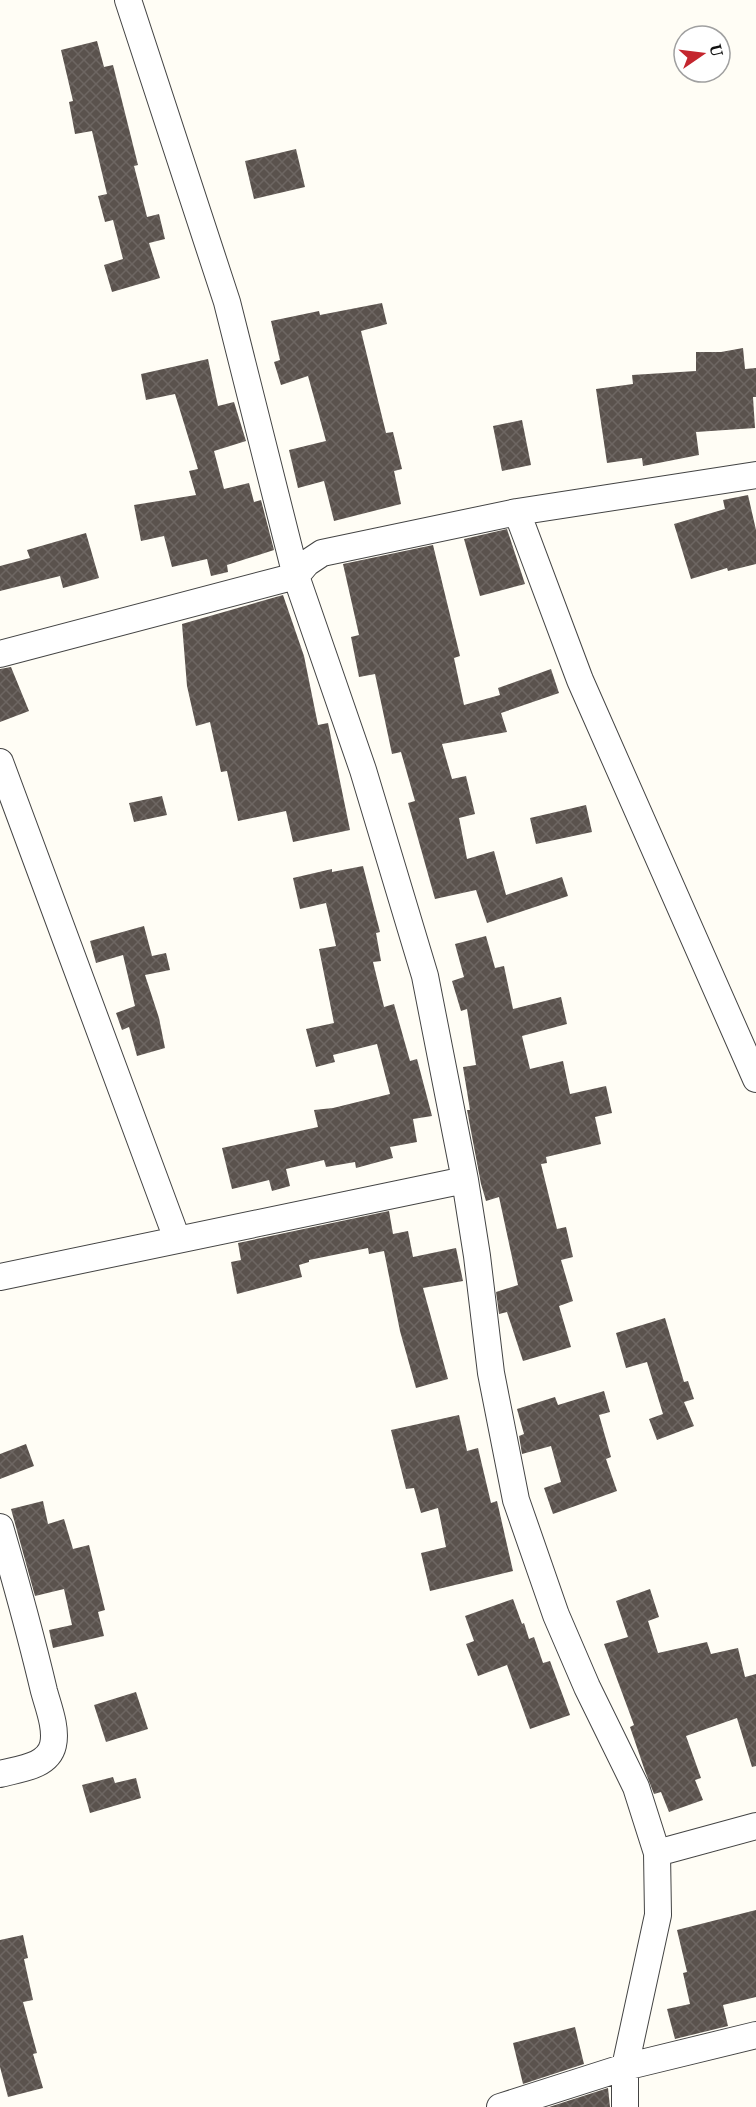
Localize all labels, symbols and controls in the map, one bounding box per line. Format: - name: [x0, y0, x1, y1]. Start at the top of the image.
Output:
- north arrow: [672, 24, 732, 84]
- text: U: [704, 42, 729, 59]

